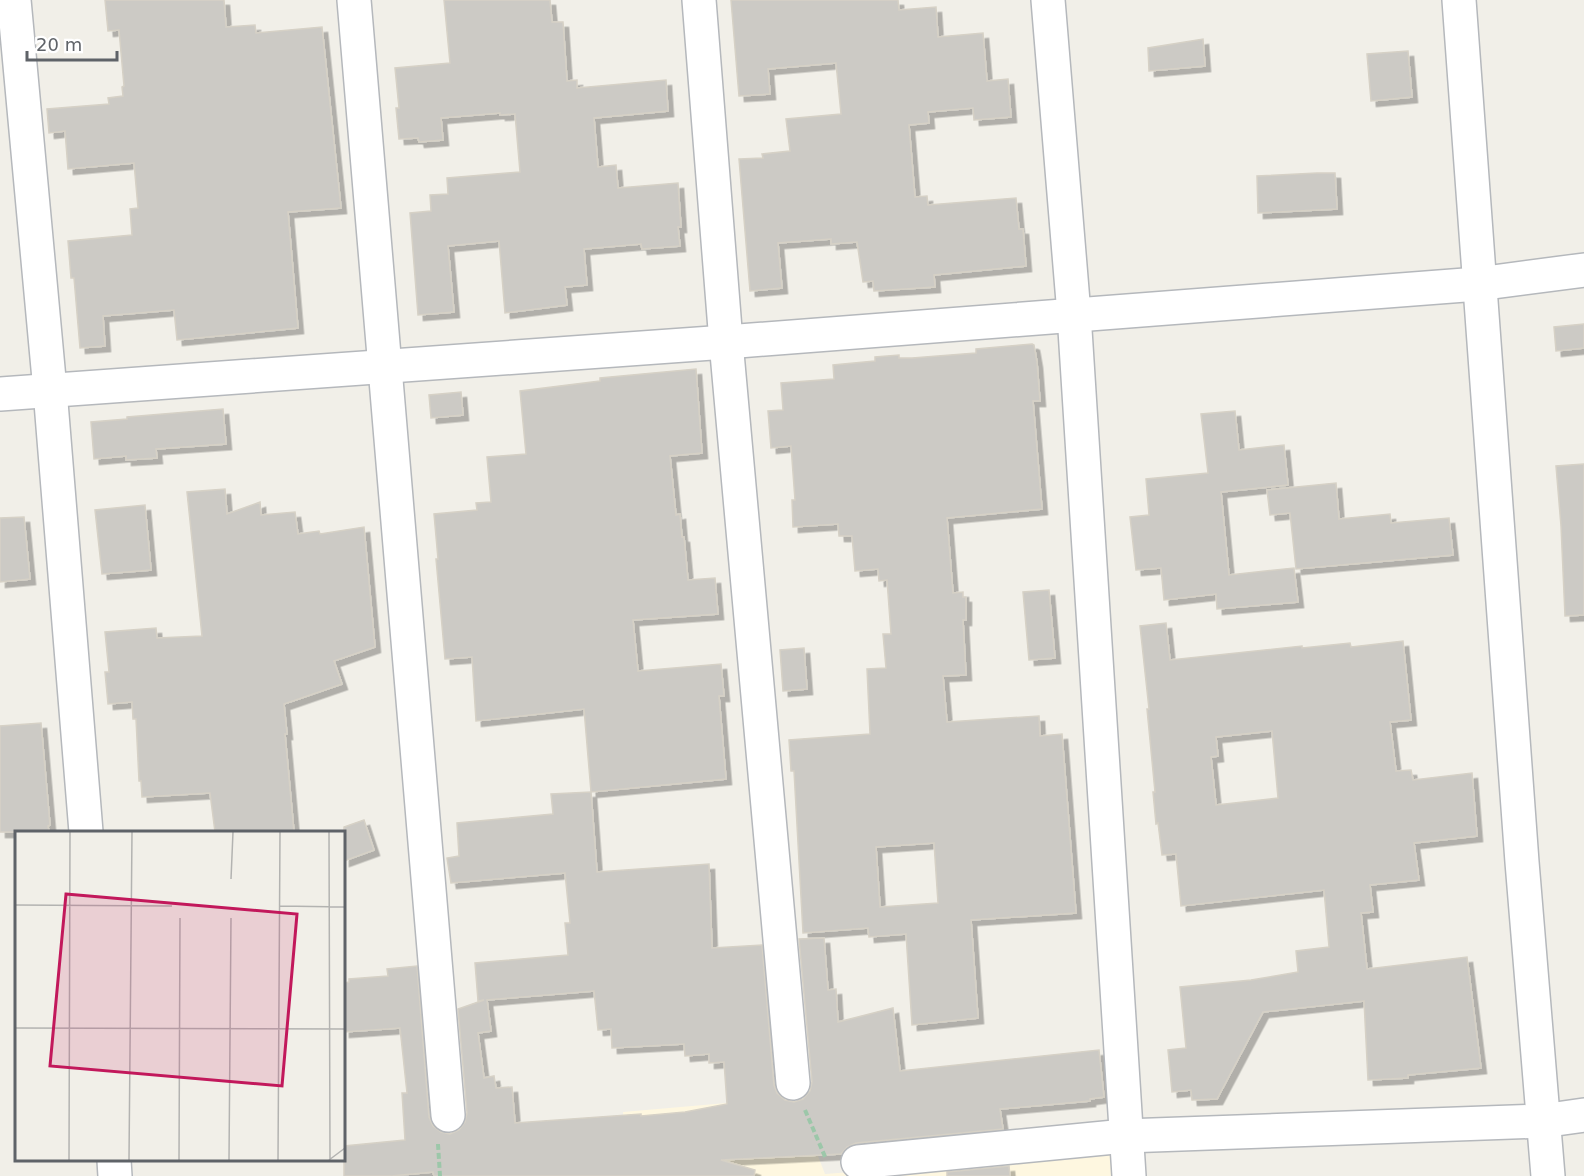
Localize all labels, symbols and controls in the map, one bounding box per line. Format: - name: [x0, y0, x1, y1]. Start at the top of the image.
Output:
- scale bar: [27, 24, 117, 62]
- text: 20 m: [36, 34, 82, 55]
- inset map: [15, 831, 345, 1161]

